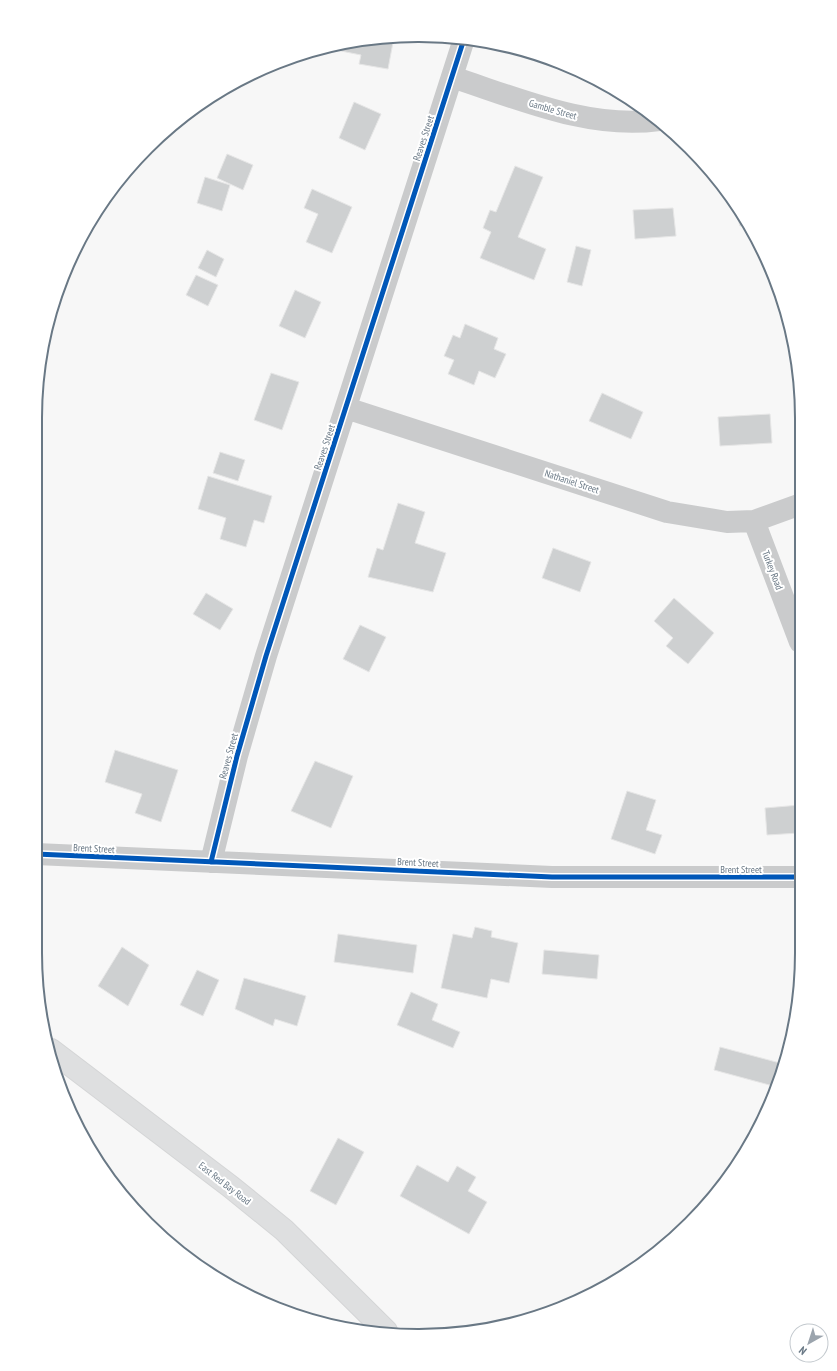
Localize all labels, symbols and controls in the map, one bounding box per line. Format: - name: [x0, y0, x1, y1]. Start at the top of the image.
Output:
- street label: Gamble Street: [527, 96, 578, 123]
- street label: Reaves Street: [410, 114, 437, 162]
- street label: Reaves Street: [311, 423, 338, 471]
- street label: Nathaniel Street: [543, 467, 601, 496]
- street label: Turkey Road: [759, 549, 786, 592]
- street label: Reaves Street: [216, 732, 241, 780]
- street label: Brent Street: [73, 841, 115, 856]
- street label: Brent Street: [397, 855, 439, 870]
- street label: Brent Street: [720, 863, 762, 876]
- street label: East Red Bay Road: [196, 1159, 253, 1208]
- north arrow: [789, 1323, 829, 1363]
- text: N: [796, 1343, 809, 1358]

